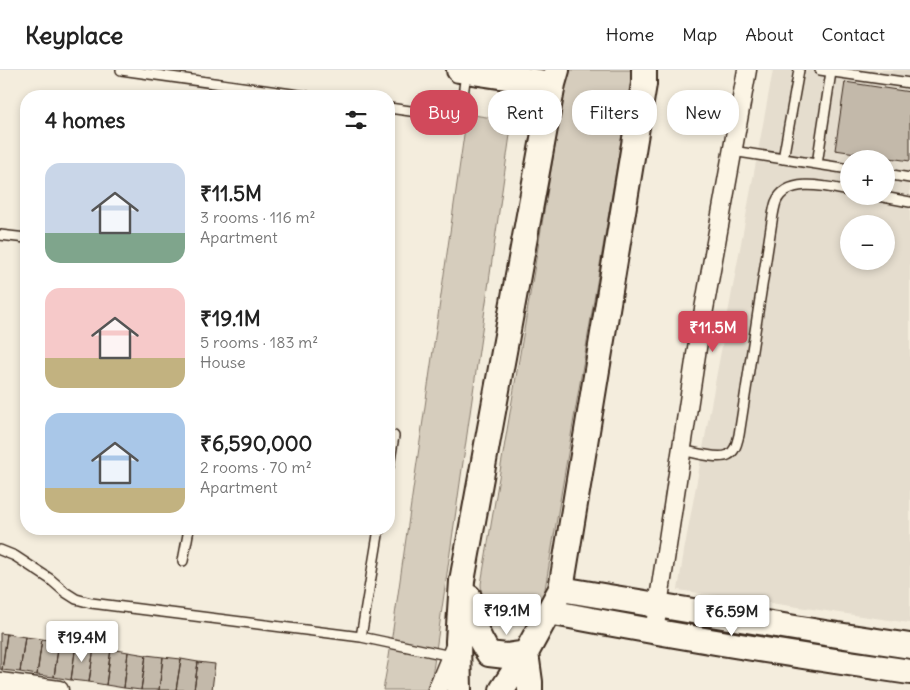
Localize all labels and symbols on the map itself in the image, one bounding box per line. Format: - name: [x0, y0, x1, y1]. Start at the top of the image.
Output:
- pin: ₹11.5M: [672, 310, 754, 353]
- pin: ₹19.1M: [466, 594, 548, 636]
- pin: ₹6.59M: [691, 594, 773, 637]
- pin: ₹19.4M: [41, 620, 123, 663]

